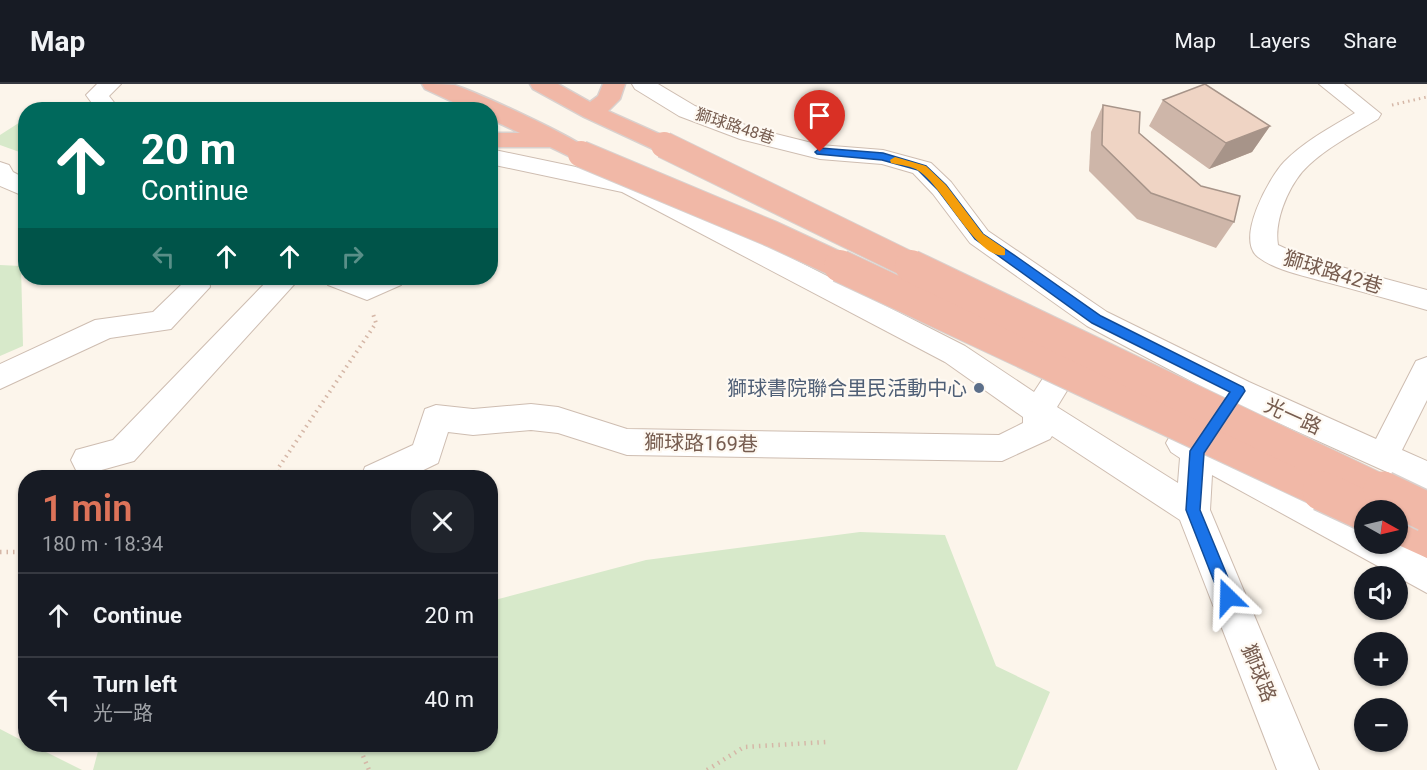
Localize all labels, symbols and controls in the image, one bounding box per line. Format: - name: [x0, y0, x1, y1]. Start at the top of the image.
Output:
- text: Map: [30, 25, 85, 58]
- text: Map: [1174, 29, 1216, 53]
- text: Layers: [1249, 29, 1310, 53]
- text: Share: [1343, 29, 1397, 53]
- pin: [794, 90, 845, 152]
- icon: arrive: [803, 99, 836, 132]
- street label: 獅球路48巷: [693, 104, 777, 148]
- text: 20 m: [141, 125, 236, 174]
- icon: ahead: [42, 126, 120, 204]
- text: Continue: [141, 175, 248, 207]
- icon: left: [147, 240, 180, 273]
- icon: ahead: [210, 240, 243, 273]
- icon: ahead: [273, 240, 306, 273]
- icon: right: [336, 240, 369, 273]
- street label: 獅球路42巷: [1280, 246, 1386, 298]
- place label: 獅球書院聯合里民活動中心: [727, 376, 967, 400]
- marker: 獅球書院聯合里民活動中心: [972, 381, 986, 395]
- street label: 光一路: [1261, 393, 1325, 439]
- street label: 獅球路169巷: [644, 430, 758, 456]
- text: 1 min: [42, 488, 132, 530]
- button: close: [411, 490, 474, 553]
- north arrow: [1354, 500, 1408, 554]
- map controls: [1354, 500, 1408, 752]
- text: 180 m · 18:34: [42, 532, 163, 556]
- position arrow: [1196, 565, 1260, 629]
- button: sound: [1354, 566, 1408, 620]
- icon: ahead: [42, 599, 75, 632]
- text: Continue: [93, 603, 182, 628]
- text: 20 m: [425, 603, 474, 628]
- button: +: [1354, 632, 1408, 686]
- street label: 獅球路: [1237, 641, 1281, 705]
- text: Turn left: [93, 672, 177, 697]
- icon: left: [42, 683, 75, 716]
- text: 40 m: [425, 687, 474, 712]
- button: −: [1354, 698, 1408, 752]
- text: 光一路: [93, 701, 153, 725]

